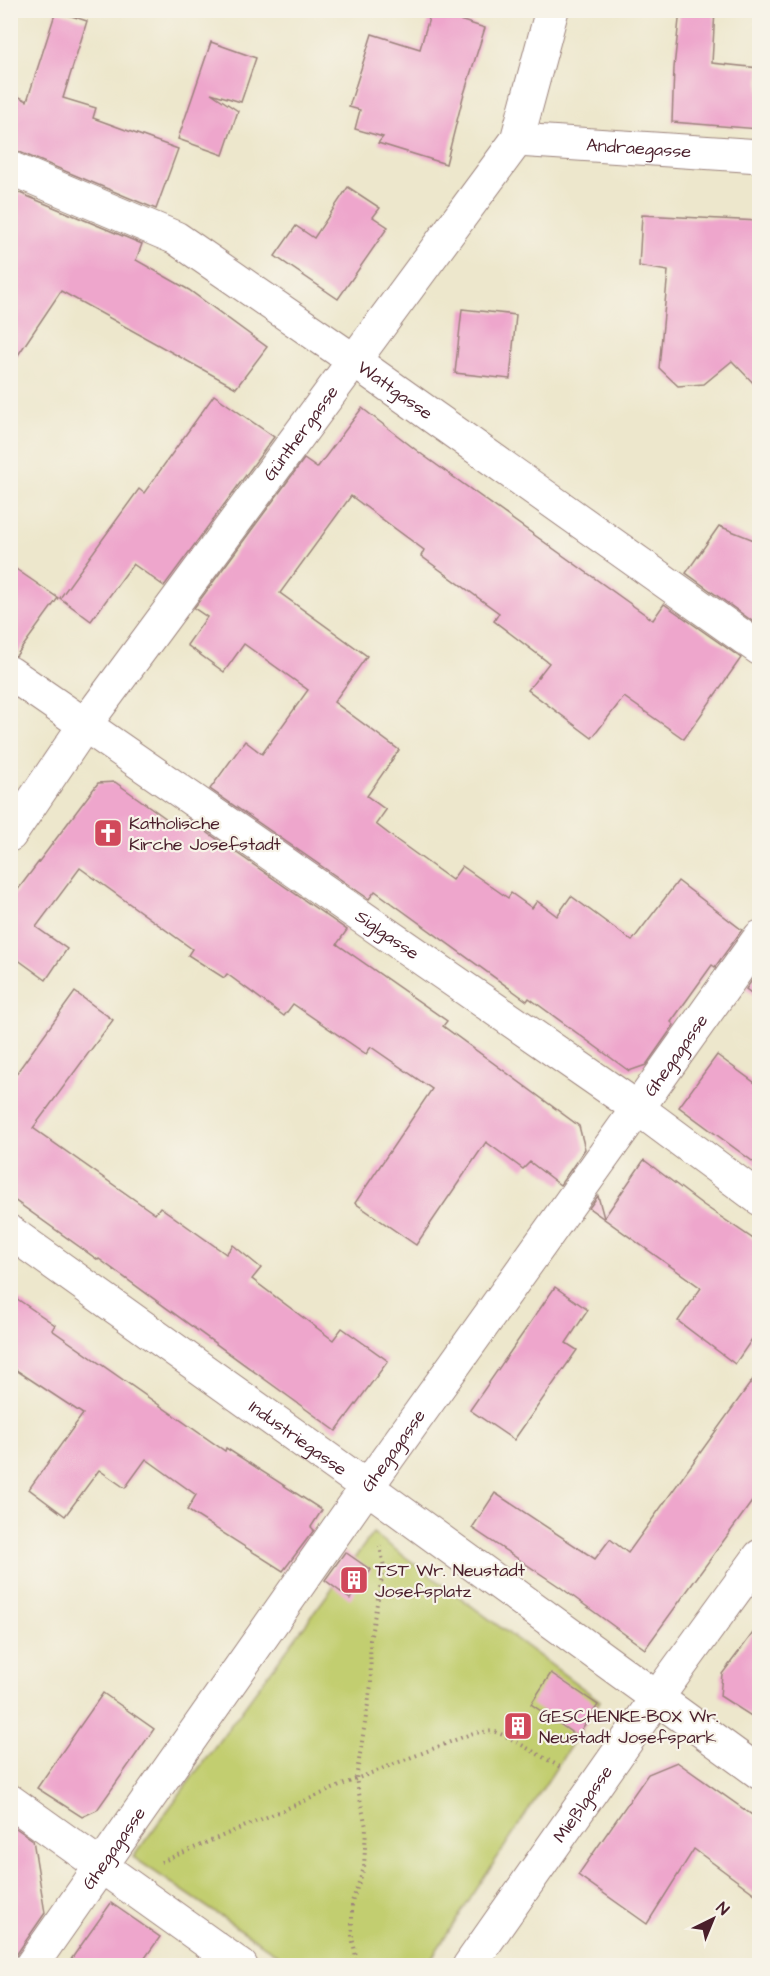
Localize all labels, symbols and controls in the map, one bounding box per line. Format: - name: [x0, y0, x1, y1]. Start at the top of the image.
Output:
- street label: Andraegasse: [586, 133, 692, 164]
- street label: Wattgasse: [352, 355, 438, 426]
- street label: Günthergasse: [257, 380, 345, 486]
- place label: Katholische Kirche Josefstadt: [129, 811, 282, 857]
- church icon: Katholische Kirche Josefstadt: [92, 817, 124, 849]
- street label: Siglgasse: [350, 904, 424, 966]
- street label: Ghegagasse: [638, 1009, 714, 1102]
- street label: Industriegasse: [244, 1395, 352, 1482]
- street label: Ghegagasse: [355, 1404, 432, 1497]
- place label: TST Wr. Neustadt Josefsplatz: [375, 1558, 526, 1604]
- building icon: TST Wr. Neustadt Josefsplatz: [338, 1564, 370, 1596]
- place label: GESCHENKE-BOX Wr. Neustadt Josefspark: [539, 1704, 719, 1750]
- building icon: GESCHENKE-BOX Wr. Neustadt Josefspark: [502, 1710, 534, 1742]
- street label: Mießlgasse: [547, 1760, 619, 1848]
- street label: Ghegagasse: [76, 1802, 152, 1895]
- north arrow: [683, 1889, 743, 1949]
- text: N: [711, 1897, 734, 1920]

